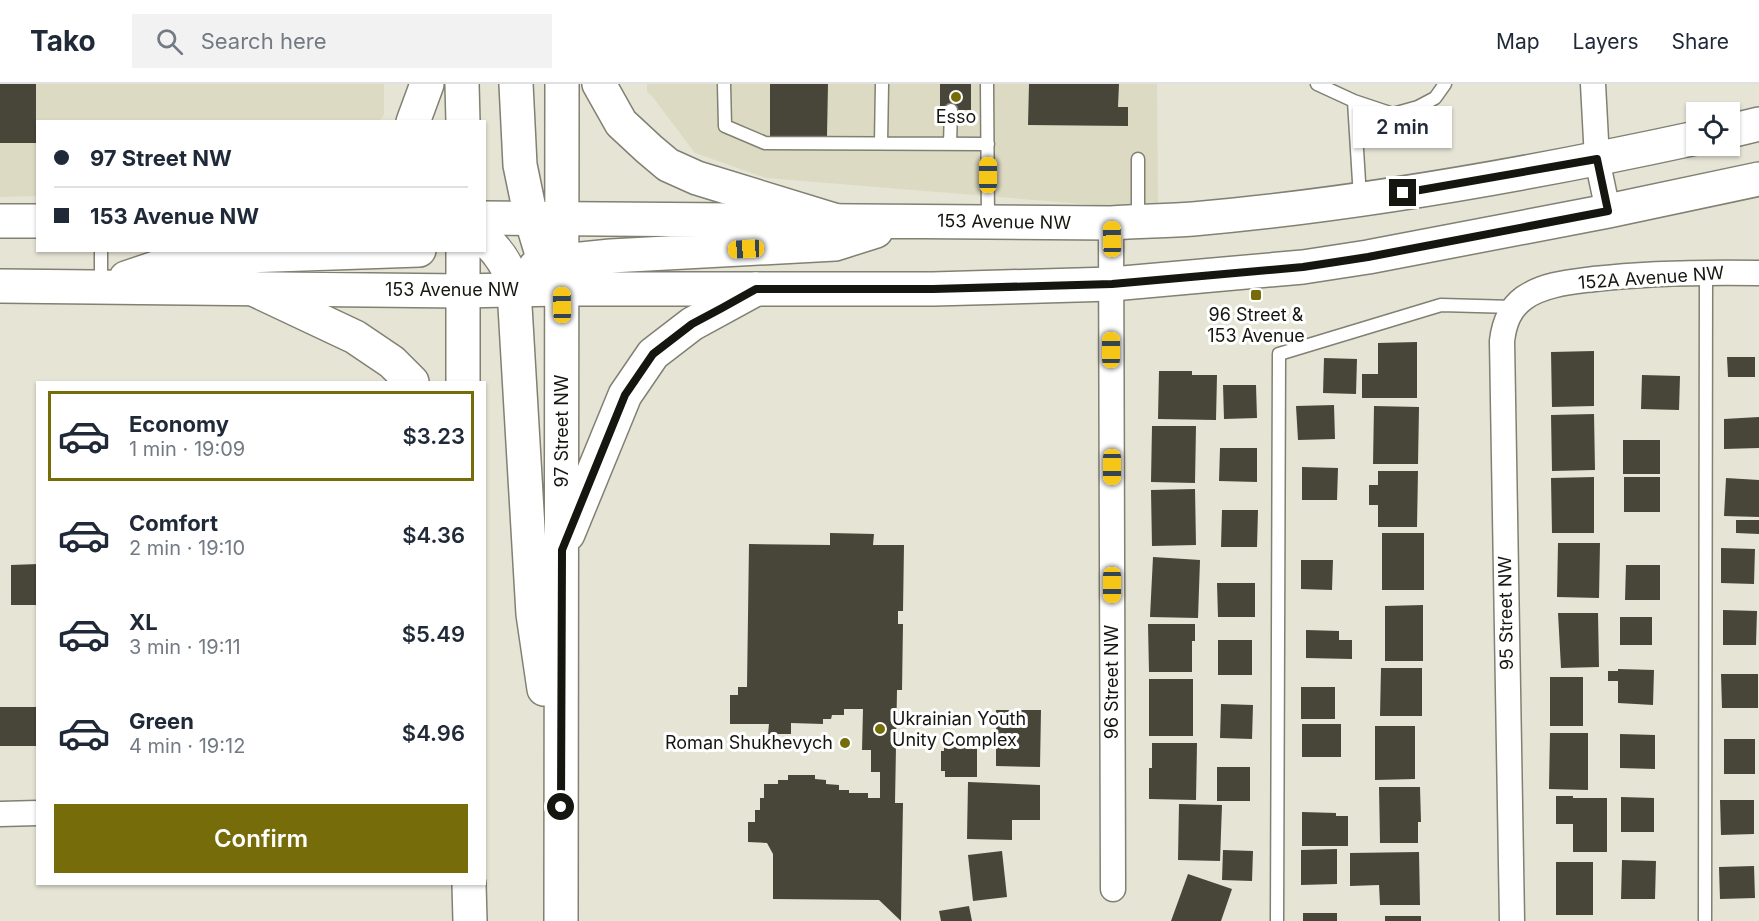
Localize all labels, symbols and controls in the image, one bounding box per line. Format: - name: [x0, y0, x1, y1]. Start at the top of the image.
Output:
- search box: [132, 14, 552, 68]
- text: Tako: [30, 24, 96, 58]
- icon: search: [153, 25, 186, 58]
- text: Search here: [201, 28, 326, 54]
- text: Map: [1496, 29, 1540, 54]
- text: Layers: [1573, 29, 1639, 54]
- text: Share: [1672, 29, 1729, 54]
- marker: Esso: [949, 90, 963, 104]
- map controls: [1686, 102, 1740, 156]
- button: locate: [1686, 102, 1740, 156]
- place label: Esso: [936, 106, 976, 127]
- callout: 2 min: [1354, 106, 1452, 148]
- text: 2 min: [1376, 115, 1429, 139]
- text: 97 Street NW: [90, 145, 232, 171]
- car: [979, 157, 997, 193]
- route end: [1389, 179, 1416, 206]
- text: 153 Avenue NW: [90, 203, 259, 229]
- street label: 153 Avenue NW: [937, 210, 1071, 233]
- car: [1103, 221, 1121, 257]
- car: [728, 239, 764, 259]
- street label: 152A Avenue NW: [1577, 262, 1725, 293]
- street label: 153 Avenue NW: [385, 279, 519, 300]
- car: [553, 287, 571, 323]
- marker: 96 Street & 153 Avenue: [1249, 288, 1263, 302]
- place label: 96 Street & 153 Avenue: [1207, 304, 1305, 346]
- car: [1102, 332, 1120, 368]
- street label: 97 Street NW: [551, 374, 572, 488]
- icon: car: [57, 409, 111, 463]
- text: Economy: [129, 411, 229, 437]
- text: $3.23: [402, 423, 465, 449]
- text: 1 min · 19:09: [129, 437, 245, 461]
- car: [1103, 449, 1121, 485]
- icon: car: [57, 508, 111, 562]
- text: Comfort: [129, 510, 218, 536]
- text: $4.36: [402, 522, 465, 548]
- text: 2 min · 19:10: [129, 536, 245, 560]
- street label: 95 Street NW: [1494, 555, 1517, 670]
- car: [1103, 567, 1121, 603]
- icon: car: [57, 607, 111, 661]
- text: XL: [129, 609, 158, 635]
- text: $5.49: [402, 621, 465, 647]
- street label: 96 Street NW: [1101, 624, 1122, 739]
- text: 3 min · 19:11: [129, 635, 241, 659]
- icon: car: [57, 706, 111, 760]
- text: Green: [129, 708, 194, 734]
- place label: Ukrainian Youth Unity Complex: [892, 708, 1026, 750]
- text: $4.96: [402, 720, 465, 746]
- marker: Ukrainian Youth Unity Complex: [873, 722, 887, 736]
- place label: Roman Shukhevych: [665, 732, 833, 753]
- text: 4 min · 19:12: [129, 734, 245, 758]
- marker: Roman Shukhevych: [838, 736, 852, 750]
- route start: [547, 793, 574, 820]
- button: Confirm: [54, 804, 468, 873]

